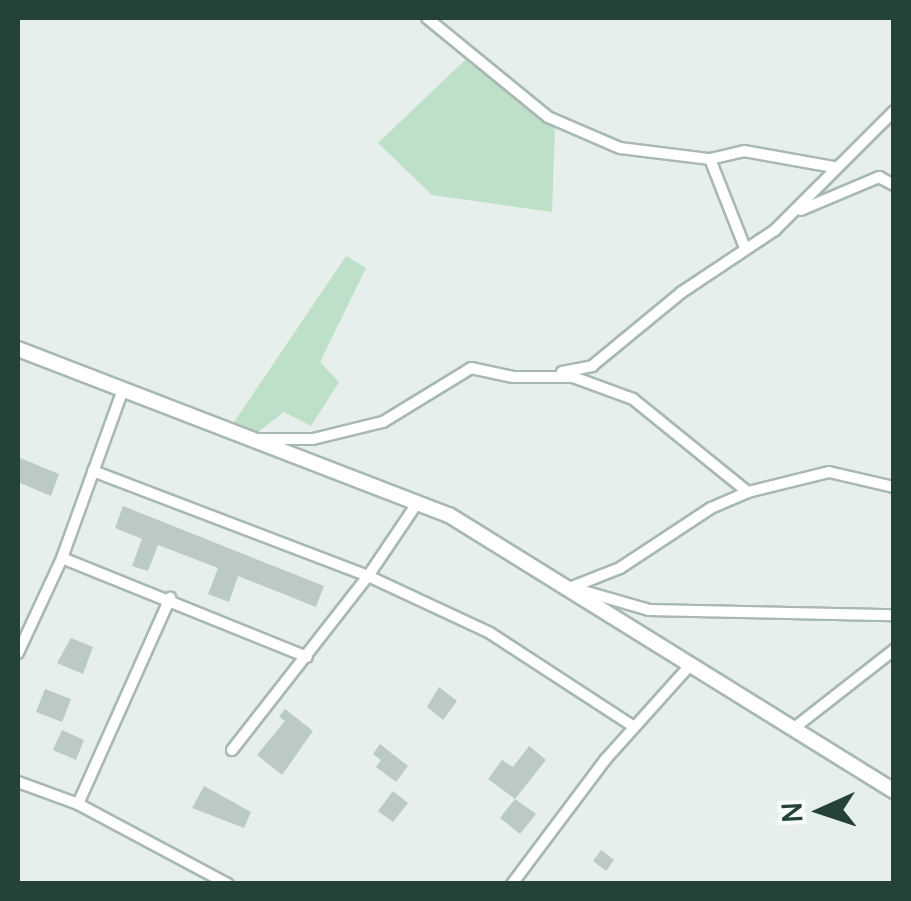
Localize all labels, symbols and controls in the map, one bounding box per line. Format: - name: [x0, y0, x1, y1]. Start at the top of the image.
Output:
- north arrow: [771, 761, 871, 861]
- text: N: [772, 802, 811, 824]

